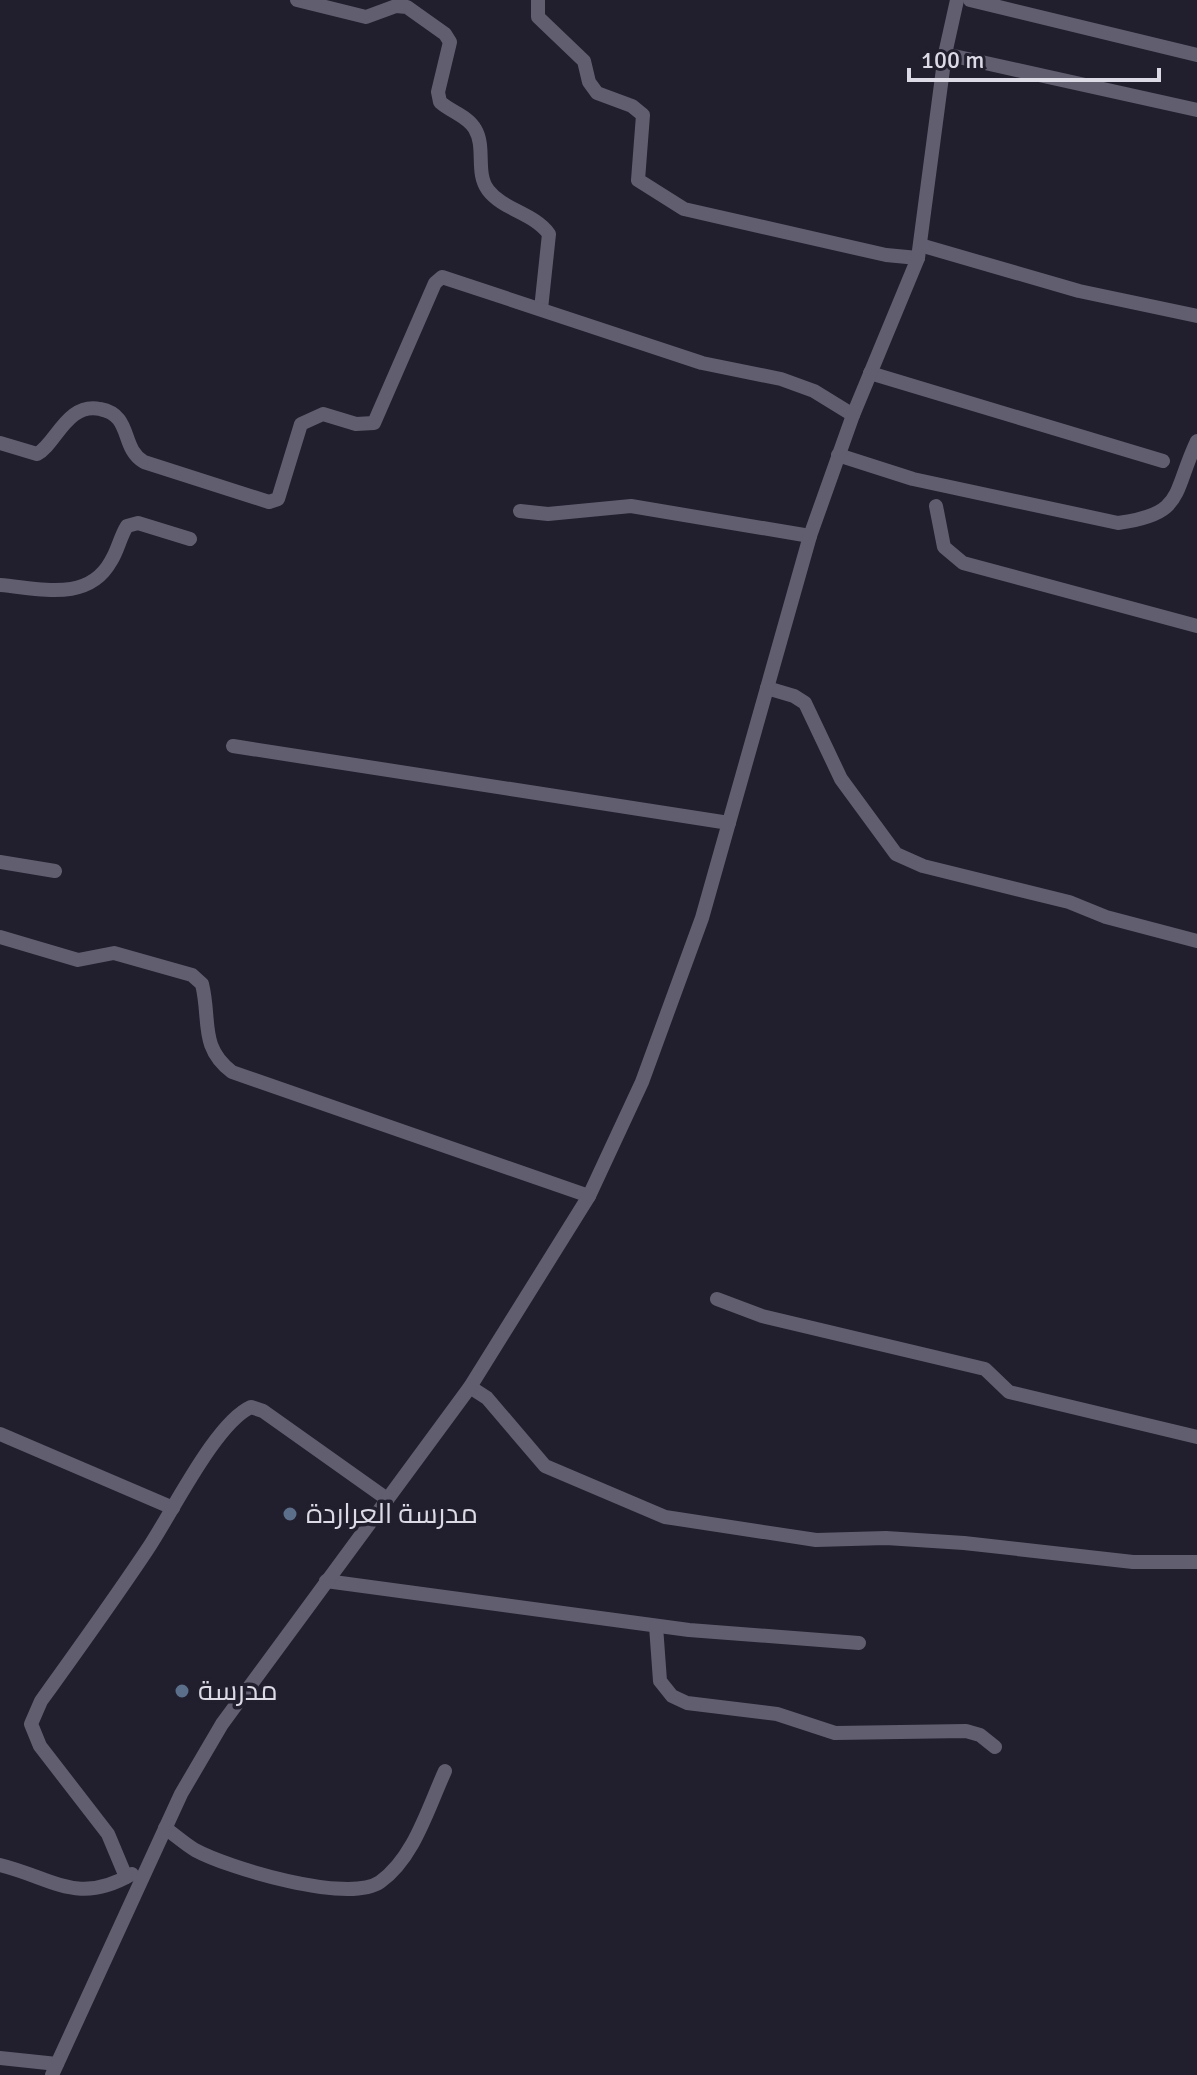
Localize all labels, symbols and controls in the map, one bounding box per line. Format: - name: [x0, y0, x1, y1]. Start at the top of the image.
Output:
- scale bar: [909, 32, 1159, 82]
- text: 100 m: [921, 45, 984, 75]
- place label: مدرسة العراردة: [306, 1497, 478, 1531]
- marker: مدرسة العراردة: [281, 1505, 299, 1523]
- place label: مدرسة: [198, 1674, 278, 1708]
- marker: مدرسة: [173, 1682, 191, 1700]

